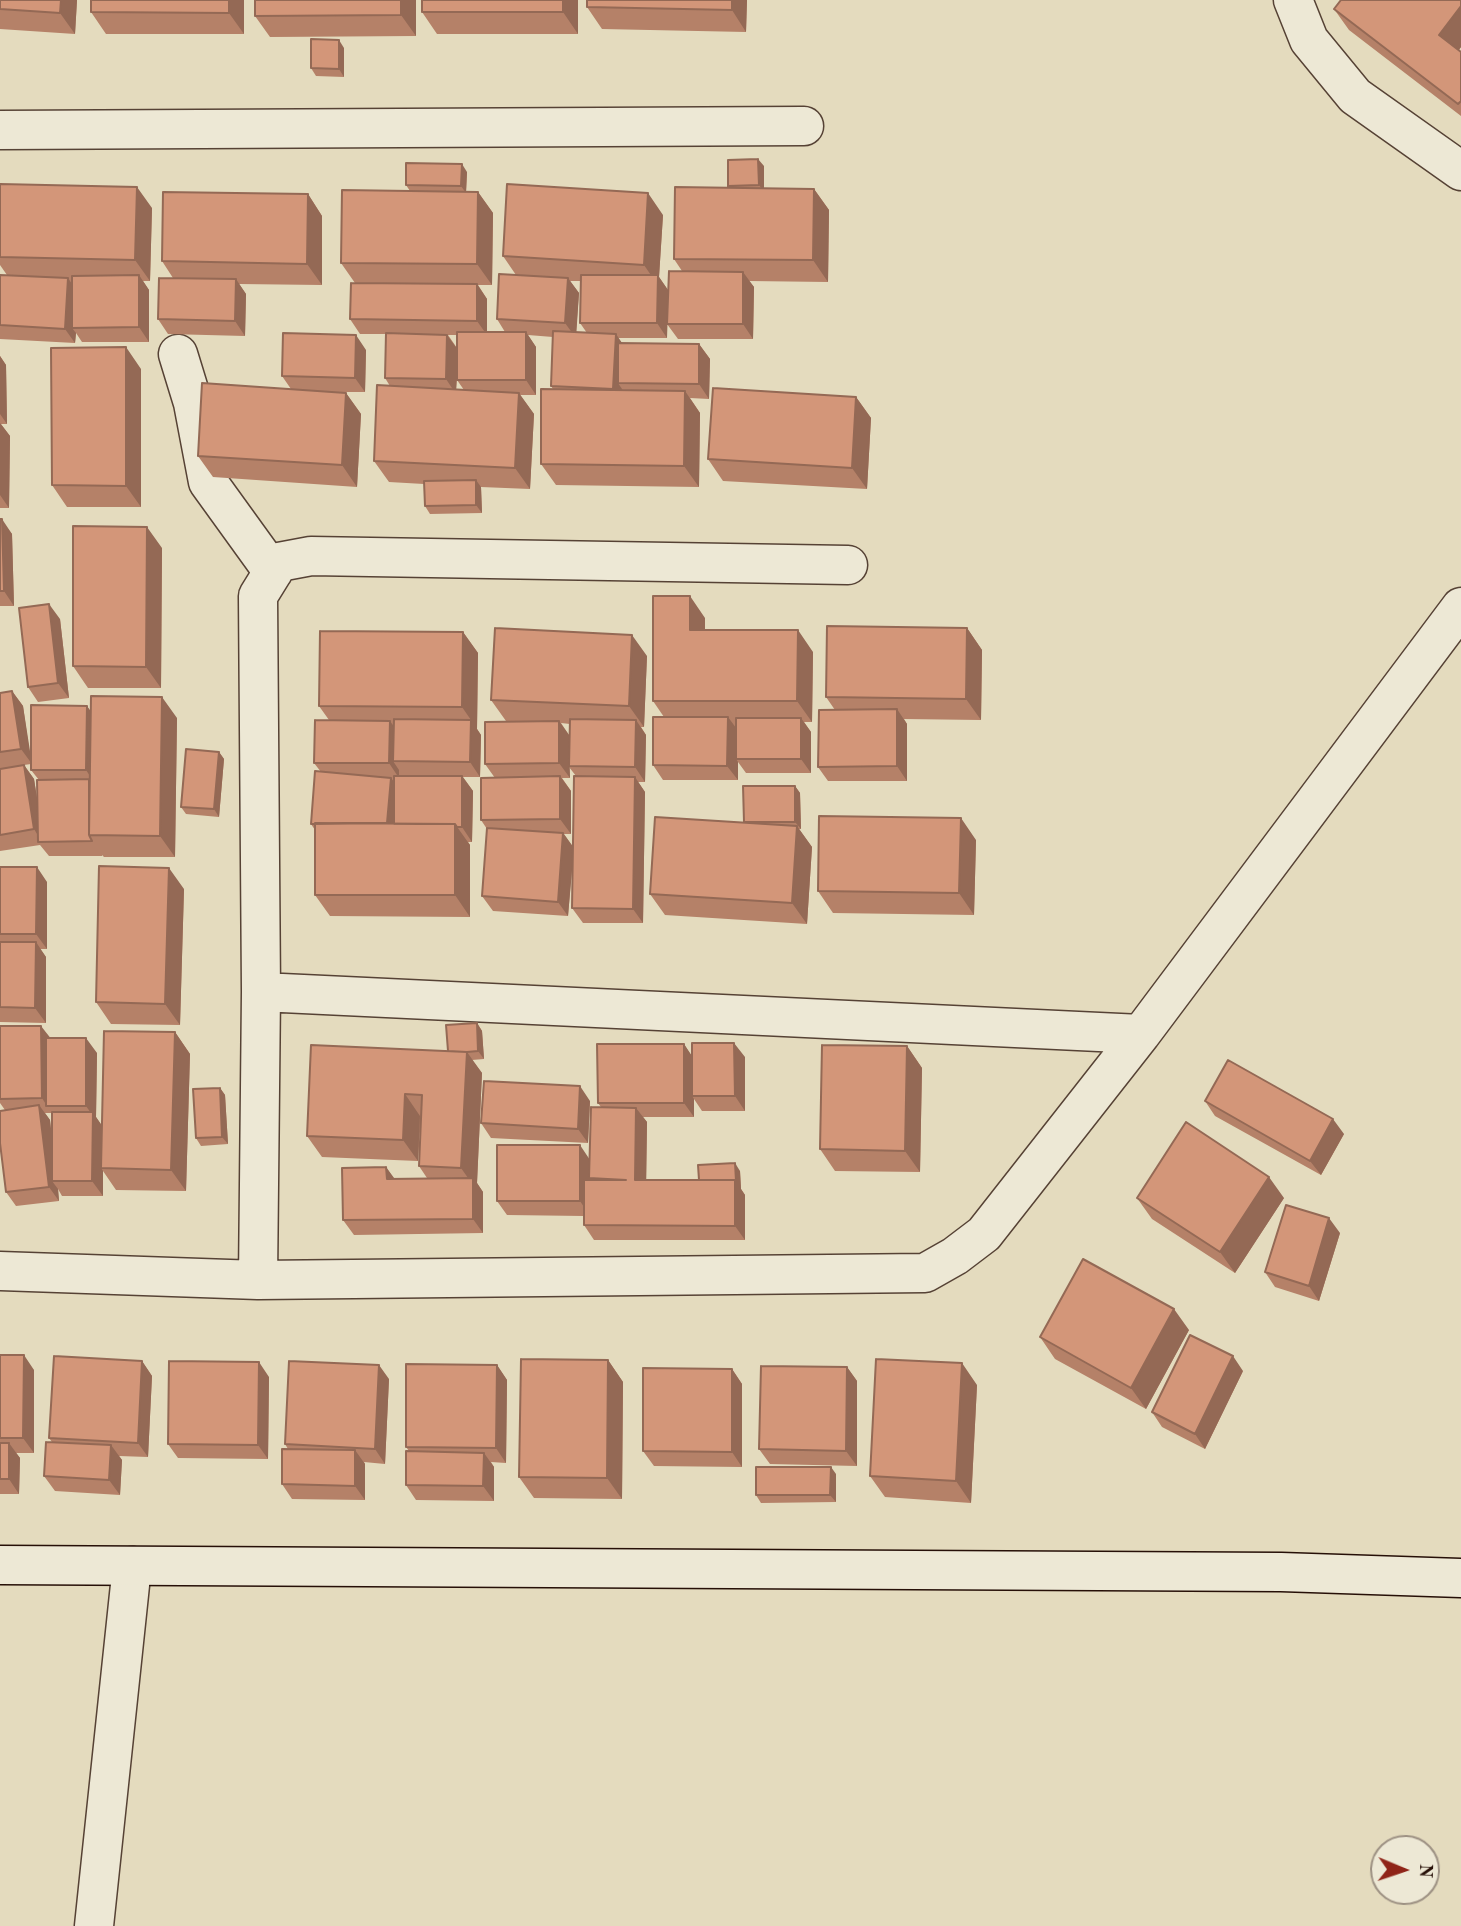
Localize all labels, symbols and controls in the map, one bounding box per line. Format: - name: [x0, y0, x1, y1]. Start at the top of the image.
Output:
- north arrow: [1370, 1835, 1440, 1905]
- text: N: [1415, 1863, 1434, 1878]

